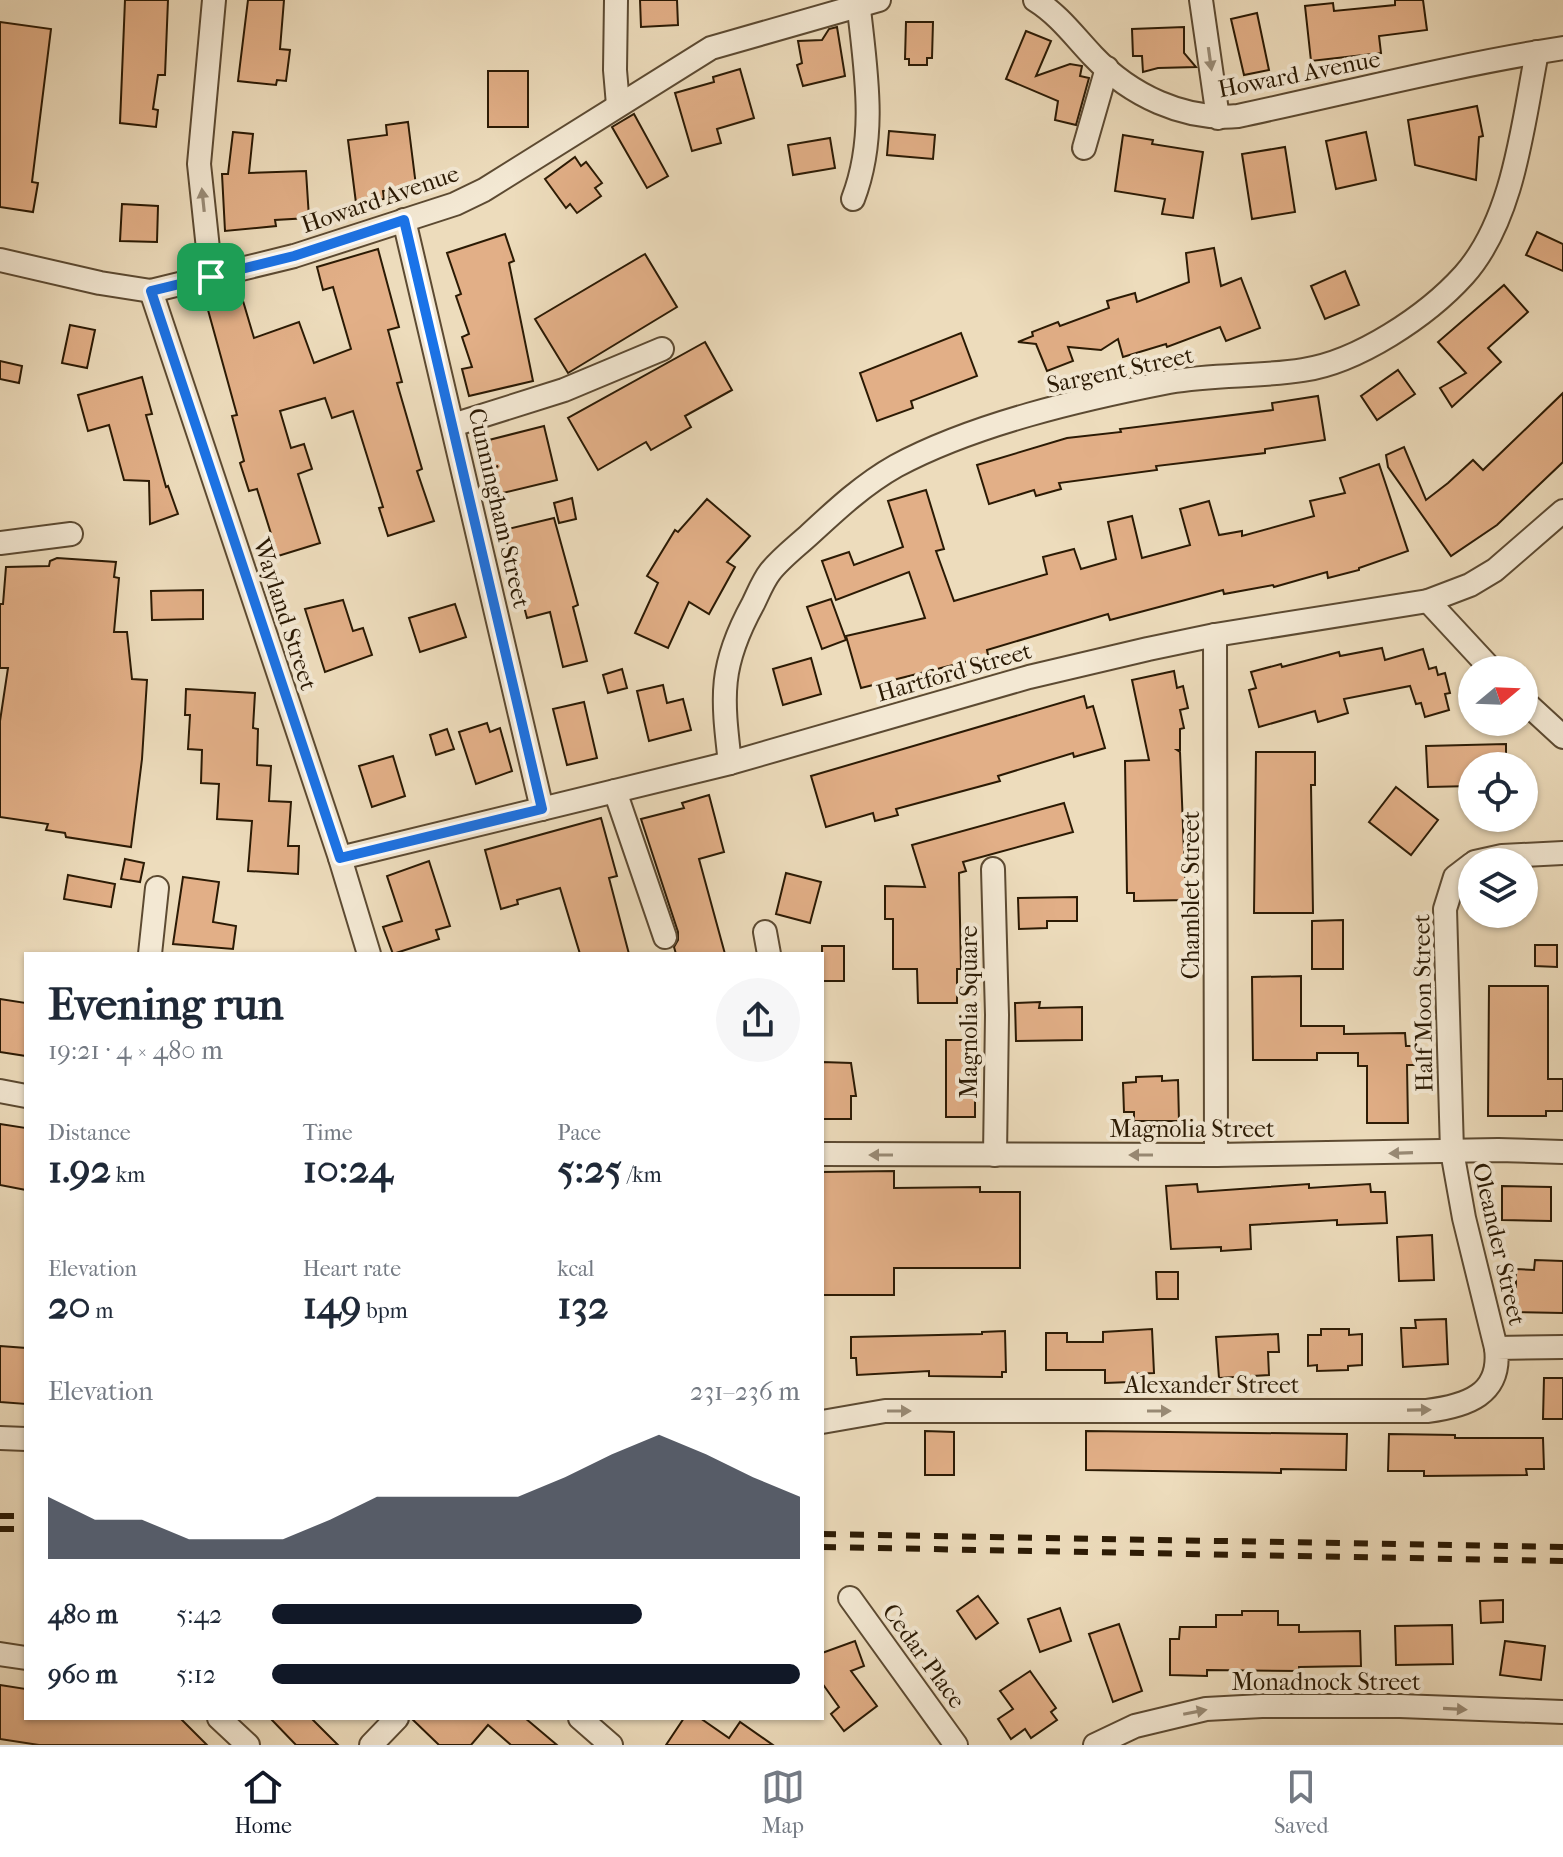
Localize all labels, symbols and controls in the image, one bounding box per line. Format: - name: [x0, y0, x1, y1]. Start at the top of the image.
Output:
- street label: Howard Avenue: [1216, 45, 1383, 103]
- one-way arrow: [1203, 47, 1216, 72]
- street label: Howard Avenue: [298, 159, 463, 239]
- one-way arrow: [196, 187, 209, 212]
- pin: [177, 243, 245, 311]
- icon: arrive: [189, 255, 233, 299]
- street label: Sargent Street: [1044, 341, 1196, 399]
- street label: Cunningham Street: [462, 405, 536, 611]
- street label: Wayland Street: [247, 533, 323, 694]
- street label: Hartford Street: [873, 636, 1035, 708]
- north arrow: [1458, 656, 1538, 736]
- map controls: [1458, 656, 1538, 928]
- button: locate: [1458, 752, 1538, 832]
- street label: Chamblet Street: [1177, 810, 1205, 979]
- button: layers: [1458, 848, 1538, 928]
- street label: Half Moon Street: [1407, 913, 1439, 1092]
- street label: Magnolia Square: [955, 925, 983, 1099]
- button: share: [716, 978, 800, 1062]
- text: Evening run: [48, 979, 283, 1030]
- text: 19:21 · 4 × 480 m: [48, 1035, 223, 1066]
- street label: Magnolia Street: [1109, 1115, 1275, 1143]
- text: Distance: [48, 1120, 131, 1146]
- text: Time: [303, 1120, 353, 1146]
- text: Pace: [557, 1120, 601, 1146]
- text: 1.92: [48, 1146, 111, 1192]
- text: 10:24: [303, 1146, 393, 1192]
- text: 5:25: [557, 1146, 622, 1192]
- one-way arrow: [1388, 1146, 1413, 1159]
- one-way arrow: [868, 1149, 893, 1161]
- one-way arrow: [1128, 1149, 1153, 1161]
- street label: Oleander Street: [1467, 1160, 1531, 1328]
- text: km: [111, 1162, 145, 1188]
- text: /km: [622, 1162, 662, 1188]
- text: Elevation: [48, 1256, 137, 1282]
- text: Heart rate: [303, 1256, 401, 1282]
- text: kcal: [557, 1256, 594, 1282]
- text: 20: [48, 1282, 91, 1328]
- text: 149: [303, 1282, 362, 1328]
- text: 132: [557, 1282, 609, 1328]
- text: m: [91, 1298, 114, 1324]
- text: bpm: [362, 1298, 408, 1324]
- street label: Alexander Street: [1124, 1371, 1300, 1399]
- text: Elevation: [48, 1376, 153, 1407]
- text: 231–236 m: [690, 1376, 800, 1407]
- one-way arrow: [1407, 1404, 1432, 1417]
- one-way arrow: [887, 1405, 912, 1417]
- one-way arrow: [1147, 1405, 1172, 1417]
- street label: Cedar Place: [877, 1598, 971, 1714]
- text: 480 m: [48, 1599, 118, 1630]
- text: 5:42: [176, 1599, 222, 1630]
- text: 960 m: [48, 1659, 117, 1690]
- text: 5:12: [176, 1659, 216, 1690]
- street label: Monadnock Street: [1231, 1668, 1421, 1696]
- one-way arrow: [1443, 1702, 1468, 1715]
- one-way arrow: [1183, 1705, 1208, 1717]
- tab: Home: [235, 1765, 292, 1839]
- tab: Map: [761, 1765, 805, 1839]
- tab: Saved: [1274, 1765, 1328, 1839]

